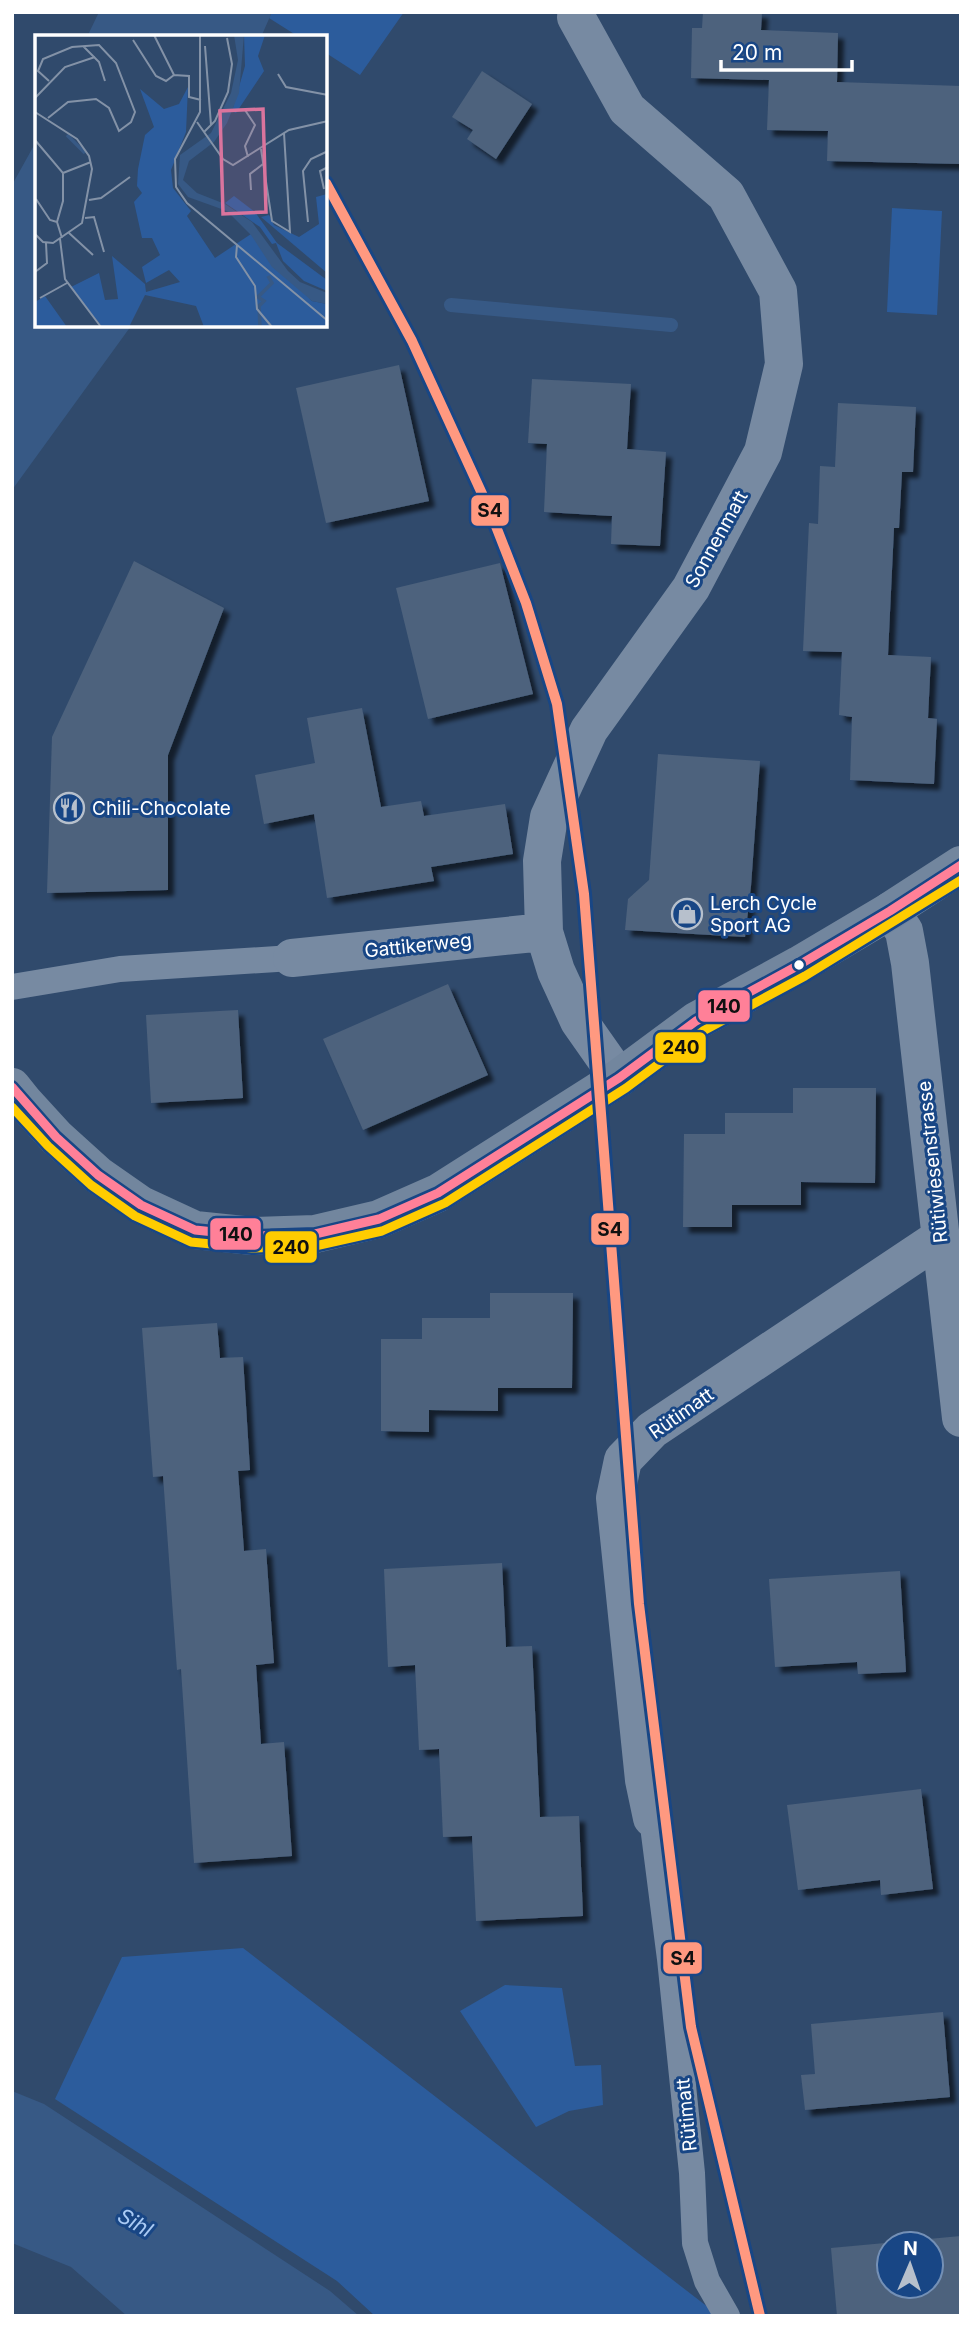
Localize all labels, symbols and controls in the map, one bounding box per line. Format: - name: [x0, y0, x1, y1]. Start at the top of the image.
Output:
- scale bar: [721, 28, 852, 72]
- inset map: [35, 35, 327, 327]
- text: 20 m: [732, 40, 782, 65]
- street label: Sonnenmatt: [680, 487, 753, 592]
- line badge: S4: [470, 494, 510, 527]
- text: S4: [477, 499, 503, 522]
- restaurant icon: Chili-Chocolate: [52, 791, 86, 825]
- place label: Chili-Chocolate: [92, 797, 231, 820]
- place label: Lerch Cycle Sport AG: [710, 892, 817, 937]
- shop icon: Lerch Cycle Sport AG: [670, 897, 704, 931]
- street label: Gattikerweg: [363, 928, 473, 963]
- unlabelled marker: [792, 958, 806, 972]
- line badge: 140: [697, 989, 751, 1023]
- text: 140: [707, 995, 741, 1018]
- line badge: 240: [654, 1031, 707, 1064]
- text: 240: [662, 1036, 700, 1059]
- street label: Rütiwiesenstrasse: [913, 1080, 952, 1244]
- line badge: S4: [590, 1212, 630, 1246]
- line badge: 140: [209, 1217, 262, 1251]
- text: S4: [597, 1218, 623, 1241]
- text: 140: [219, 1223, 253, 1246]
- line badge: 240: [264, 1230, 318, 1264]
- text: 240: [272, 1236, 310, 1259]
- street label: Rütimatt: [645, 1383, 718, 1444]
- line badge: S4: [662, 1941, 703, 1975]
- text: S4: [670, 1947, 696, 1970]
- street label: Rütimatt: [671, 2077, 702, 2153]
- water label: Sihl: [113, 2203, 158, 2243]
- north arrow: [875, 2230, 945, 2300]
- text: N: [903, 2237, 918, 2260]

